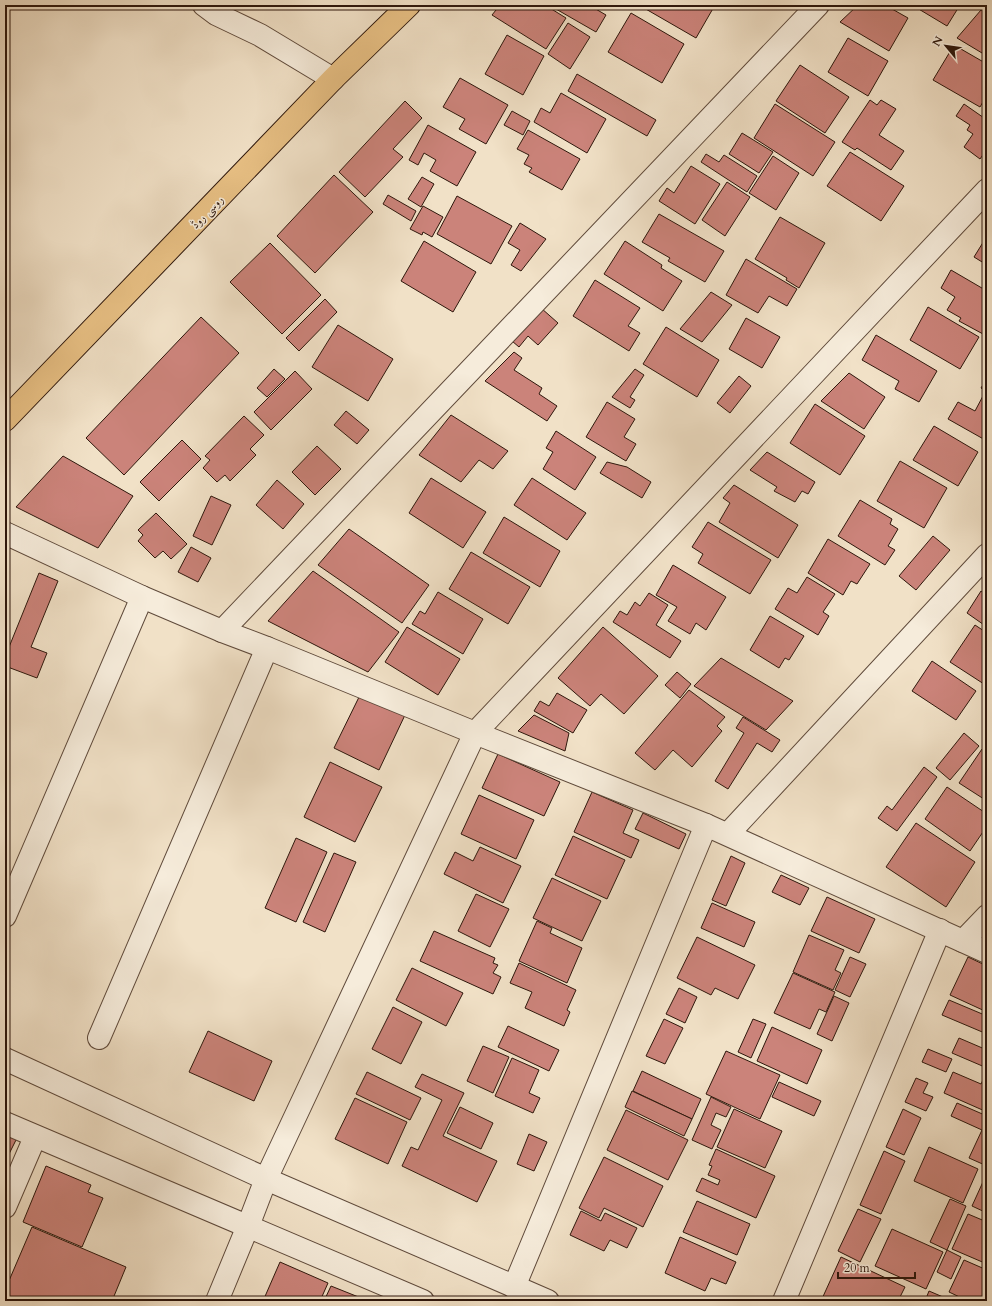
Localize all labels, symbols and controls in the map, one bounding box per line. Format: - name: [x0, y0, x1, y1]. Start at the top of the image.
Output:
- north arrow: [926, 26, 966, 66]
- text: N: [929, 33, 947, 49]
- street label: روسی روڈ: [187, 192, 228, 233]
- scale bar: [838, 1254, 915, 1280]
- text: 20 m: [844, 1260, 871, 1276]

